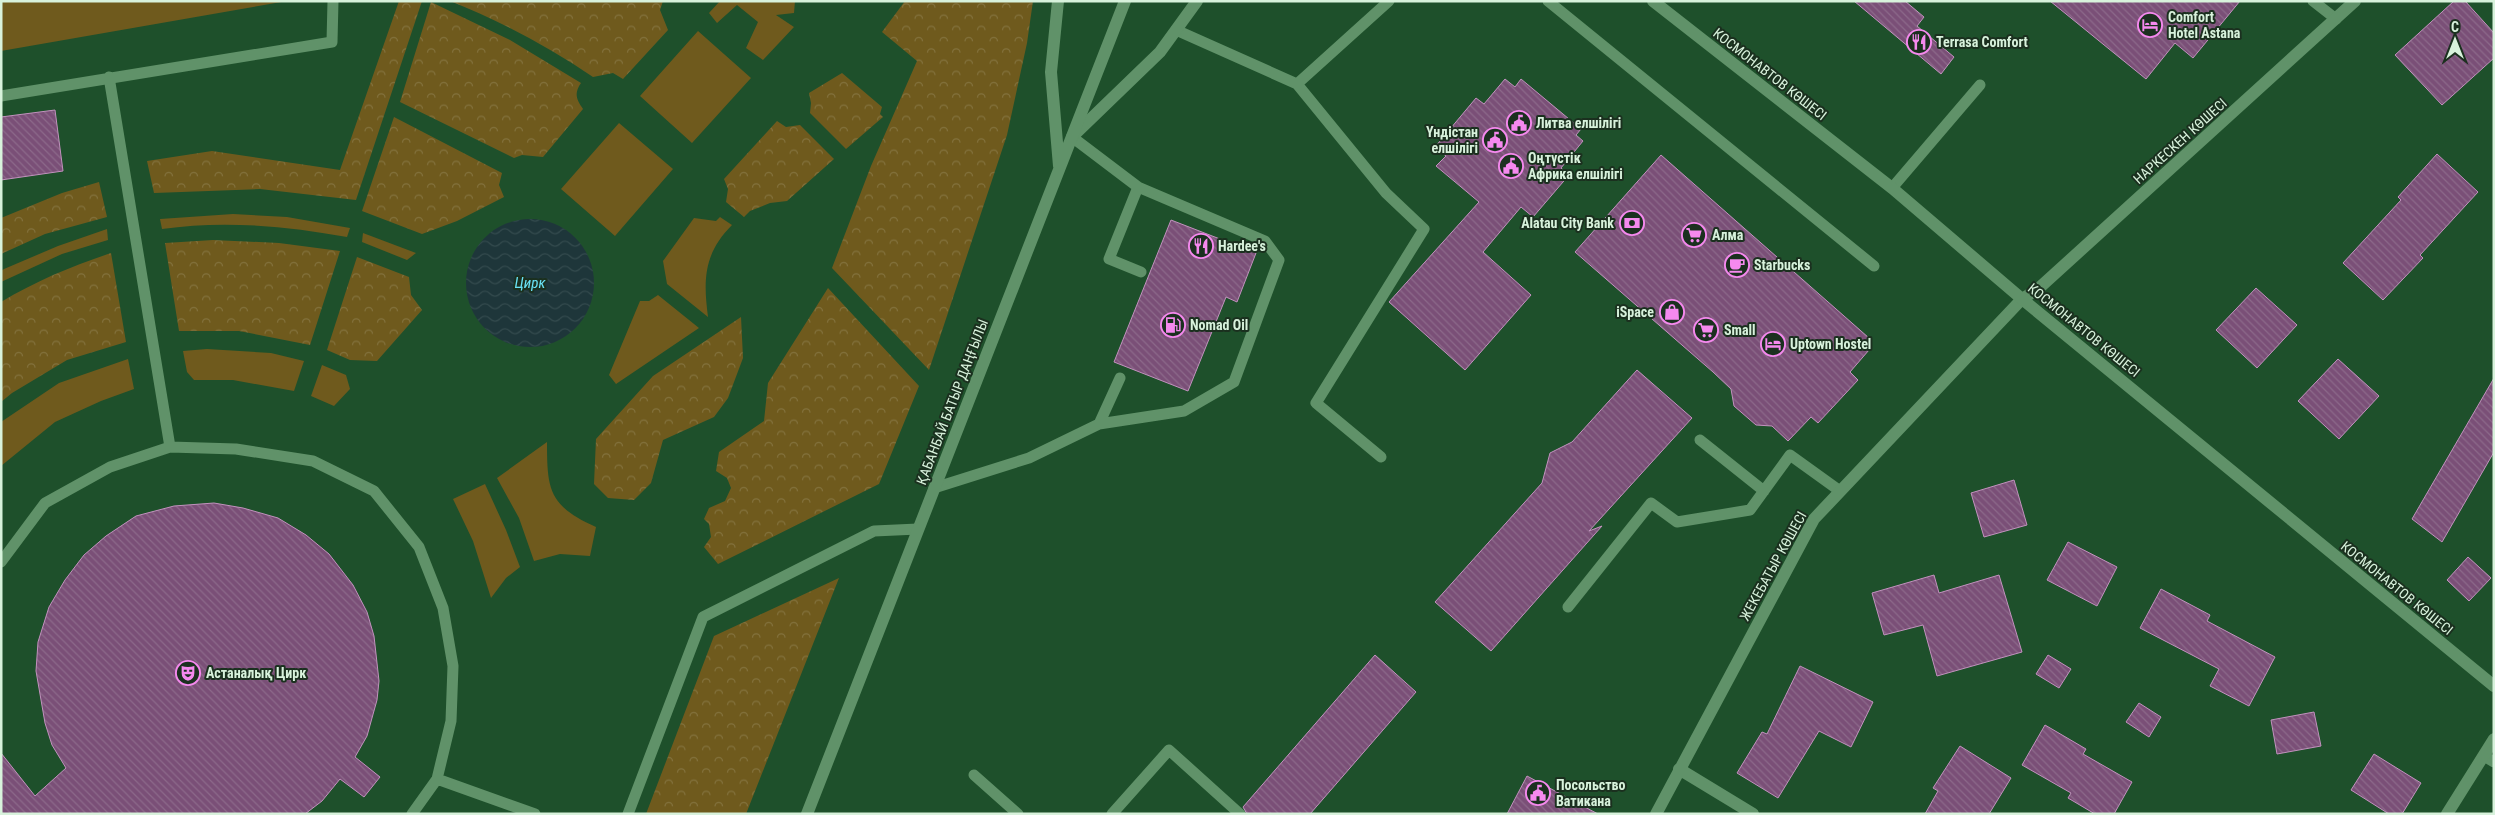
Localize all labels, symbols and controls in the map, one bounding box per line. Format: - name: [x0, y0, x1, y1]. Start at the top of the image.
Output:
- place label: Comfort Hotel Astana: [2168, 9, 2241, 41]
- hotel icon: Comfort Hotel Astana: [2137, 12, 2163, 38]
- north arrow: [2430, 15, 2480, 65]
- text: С: [2451, 19, 2459, 35]
- street label: КОСМОНАВТОВ КӨШЕСІ: [1710, 25, 1830, 123]
- restaurant icon: Terrasa Comfort: [1906, 29, 1932, 55]
- place label: Terrasa Comfort: [1936, 34, 2028, 50]
- street label: НАРКЕСКЕН КӨШЕСІ: [2130, 95, 2230, 187]
- public building icon: Литва елшілігі: [1506, 110, 1532, 136]
- place label: Литва елшілігі: [1536, 115, 1621, 131]
- place label: Үндістан елшілігі: [1426, 124, 1478, 156]
- public building icon: Үндістан елшілігі: [1482, 127, 1508, 153]
- place label: Оңтүстік Африка елшілігі: [1528, 150, 1623, 182]
- public building icon: Оңтүстік Африка елшілігі: [1498, 153, 1524, 179]
- bank icon: Alatau City Bank: [1619, 210, 1645, 236]
- place label: Alatau City Bank: [1521, 215, 1614, 231]
- supermarket icon: Алма: [1681, 222, 1707, 248]
- place label: Алма: [1712, 227, 1744, 243]
- restaurant icon: Hardee's: [1188, 233, 1214, 259]
- place label: Hardee's: [1218, 238, 1266, 254]
- cafe icon: Starbucks: [1724, 252, 1750, 278]
- place label: Starbucks: [1754, 257, 1810, 273]
- water label: Цирк: [515, 274, 546, 292]
- street label: КОСМОНАВТОВ КӨШЕСІ: [2025, 280, 2143, 380]
- shop icon: iSpace: [1659, 299, 1685, 325]
- place label: iSpace: [1616, 304, 1654, 320]
- fuel station icon: Nomad Oil: [1160, 312, 1186, 338]
- street label: ҚАБАНБАЙ БАТЫР ДАҢҒЫЛЫ: [913, 317, 991, 487]
- place label: Nomad Oil: [1190, 317, 1248, 333]
- supermarket icon: Small: [1693, 317, 1719, 343]
- place label: Small: [1724, 322, 1756, 338]
- hotel icon: Uptown Hostel: [1760, 331, 1786, 357]
- place label: Uptown Hostel: [1790, 336, 1871, 352]
- street label: ЖЕКЕБАТЫР КӨШЕСІ: [1736, 509, 1810, 623]
- street label: КОСМОНАВТОВ КӨШЕСІ: [2338, 538, 2456, 638]
- theatre icon: Астаналық Цирк: [175, 660, 201, 686]
- place label: Астаналық Цирк: [206, 665, 306, 681]
- place label: Посольство Ватикана: [1556, 777, 1626, 809]
- public building icon: Посольство Ватикана: [1525, 780, 1551, 806]

